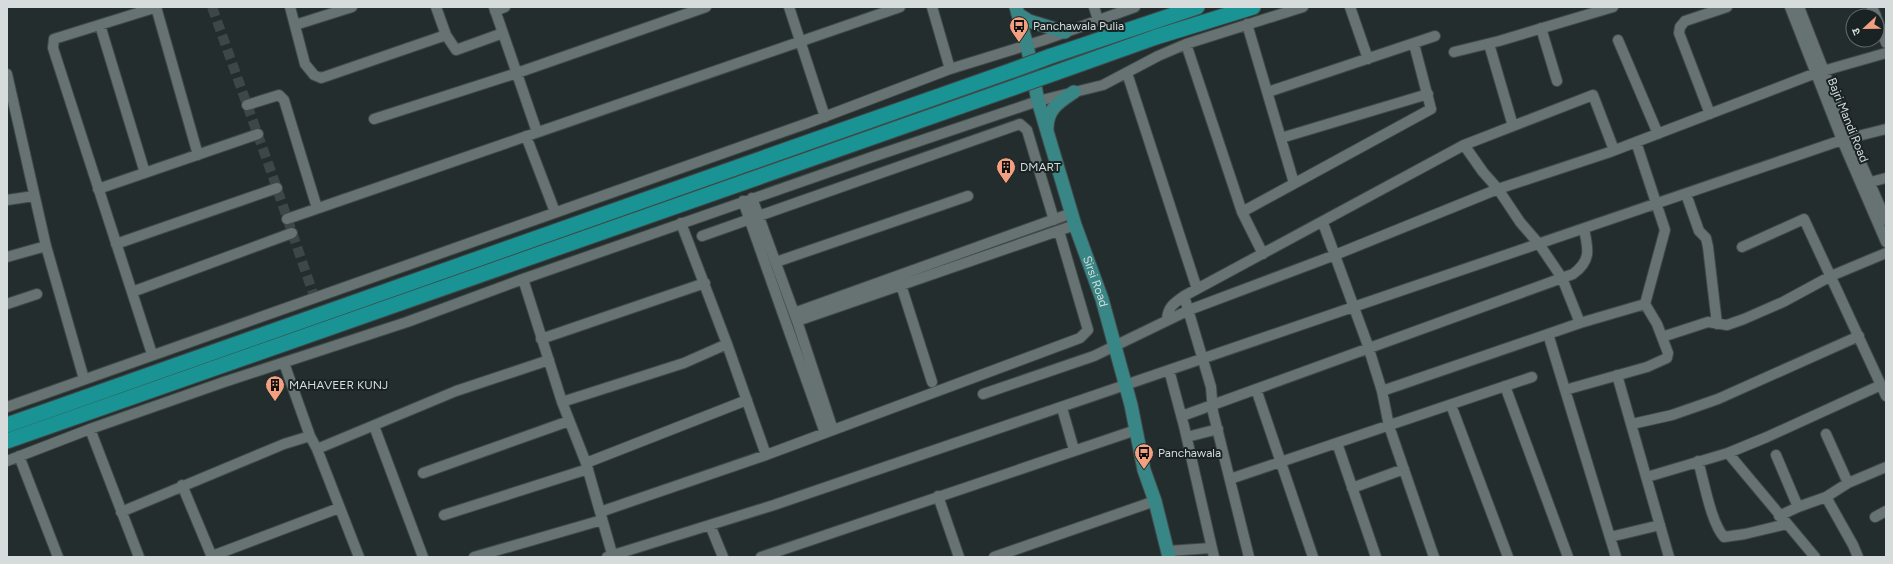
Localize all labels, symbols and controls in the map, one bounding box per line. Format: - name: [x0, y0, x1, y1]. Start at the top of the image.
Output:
- north arrow: [1845, 8, 1885, 48]
- bus stop icon: Panchawala Pulia: [1008, 15, 1030, 43]
- place label: Panchawala Pulia: [1033, 19, 1124, 33]
- text: उ: [1849, 26, 1863, 37]
- street label: Bajri Mandi Road: [1825, 76, 1871, 164]
- building icon: DMART: [995, 156, 1017, 184]
- place label: DMART: [1020, 160, 1061, 174]
- street label: Sirsi Road: [1080, 254, 1111, 308]
- building icon: MAHAVEER KUNJ: [264, 374, 286, 402]
- place label: MAHAVEER KUNJ: [289, 378, 388, 392]
- bus stop icon: Panchawala: [1133, 442, 1155, 470]
- place label: Panchawala: [1158, 446, 1221, 460]

